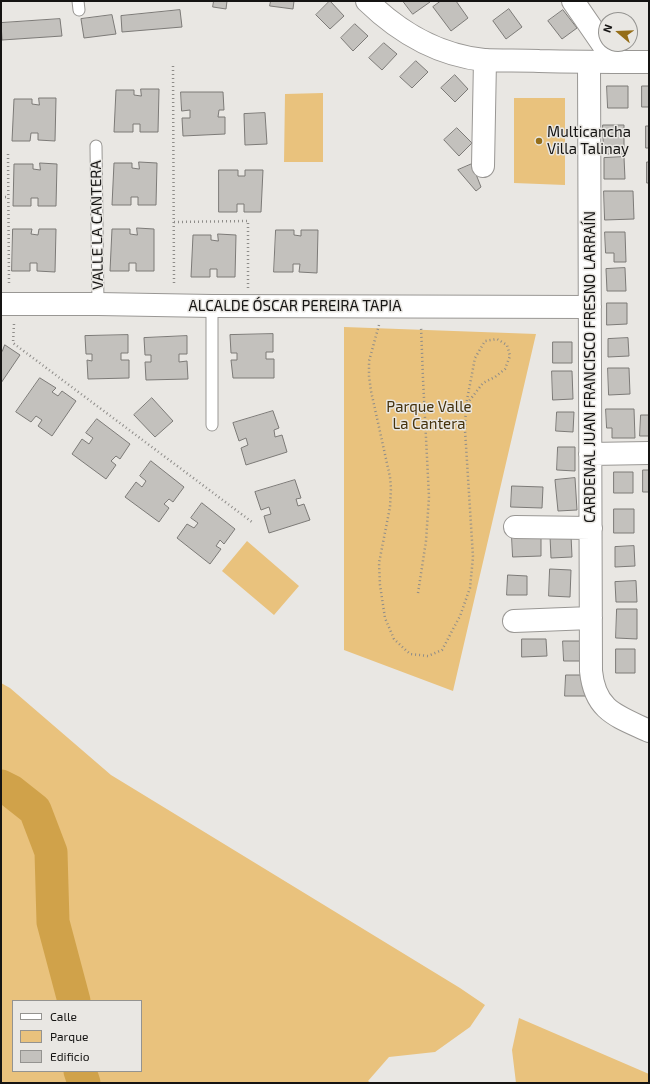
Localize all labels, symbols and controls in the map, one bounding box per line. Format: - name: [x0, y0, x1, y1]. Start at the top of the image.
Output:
- north arrow: [598, 12, 638, 52]
- text: N: [600, 22, 615, 34]
- place label: Multicancha Villa Talinay: [547, 123, 631, 158]
- marker: Multicancha Villa Talinay: [534, 136, 544, 146]
- street label: VALLE LA CANTERA: [87, 160, 107, 290]
- street label: CARDENAL JUAN FRANCISCO FRESNO LARRAÍN: [581, 211, 599, 523]
- street label: ALCALDE ÓSCAR PEREIRA TAPIA: [188, 297, 402, 315]
- park label: Parque Valle La Cantera: [386, 398, 472, 433]
- legend: [12, 1000, 142, 1072]
- text: Calle: [50, 1009, 77, 1023]
- text: Parque: [50, 1029, 88, 1043]
- text: Edificio: [50, 1049, 90, 1063]

